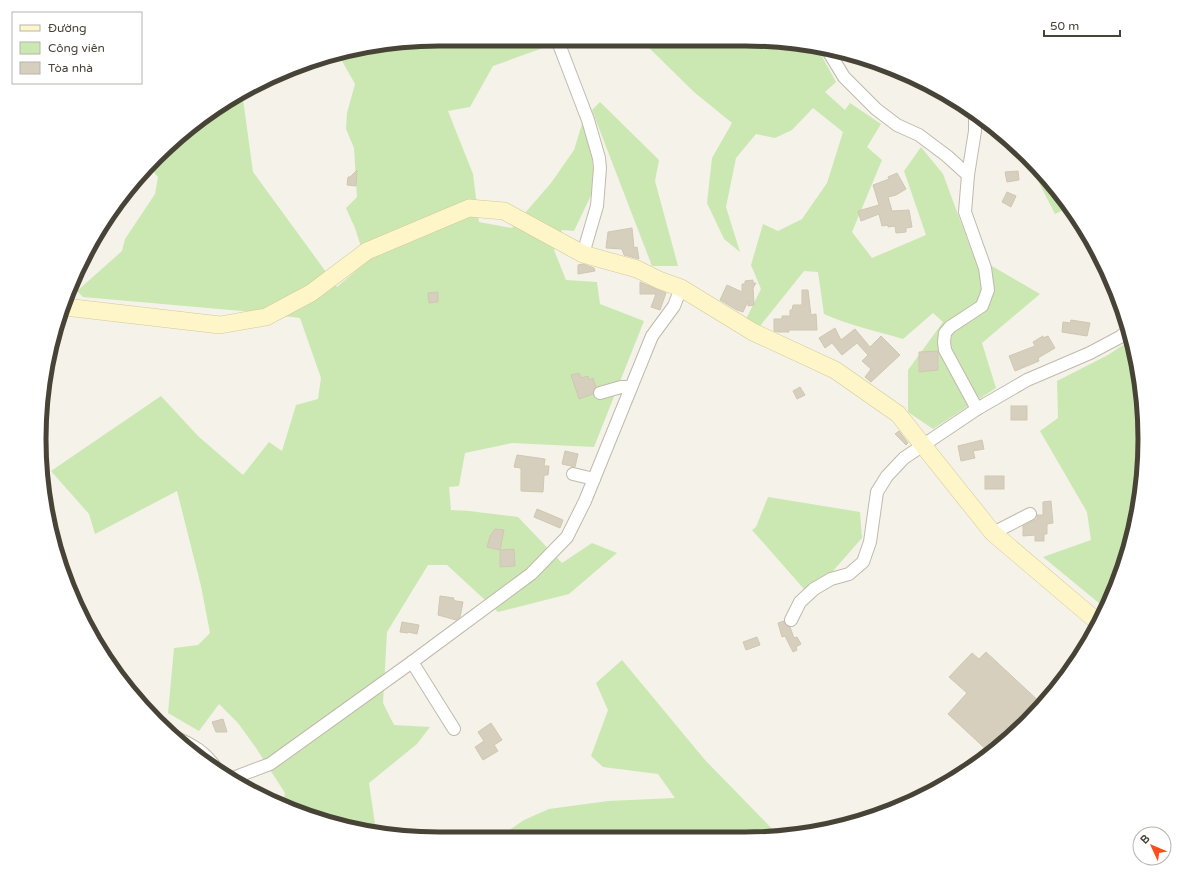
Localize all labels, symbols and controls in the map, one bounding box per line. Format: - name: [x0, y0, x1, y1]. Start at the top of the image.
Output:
- legend: [12, 12, 142, 84]
- scale bar: [1044, 12, 1120, 38]
- text: 50 m: [1050, 19, 1079, 33]
- text: Đường: [48, 21, 87, 35]
- text: Công viên: [48, 41, 105, 55]
- text: Tòa nhà: [48, 61, 93, 75]
- north arrow: [1132, 826, 1172, 866]
- text: B: [1138, 832, 1153, 847]

